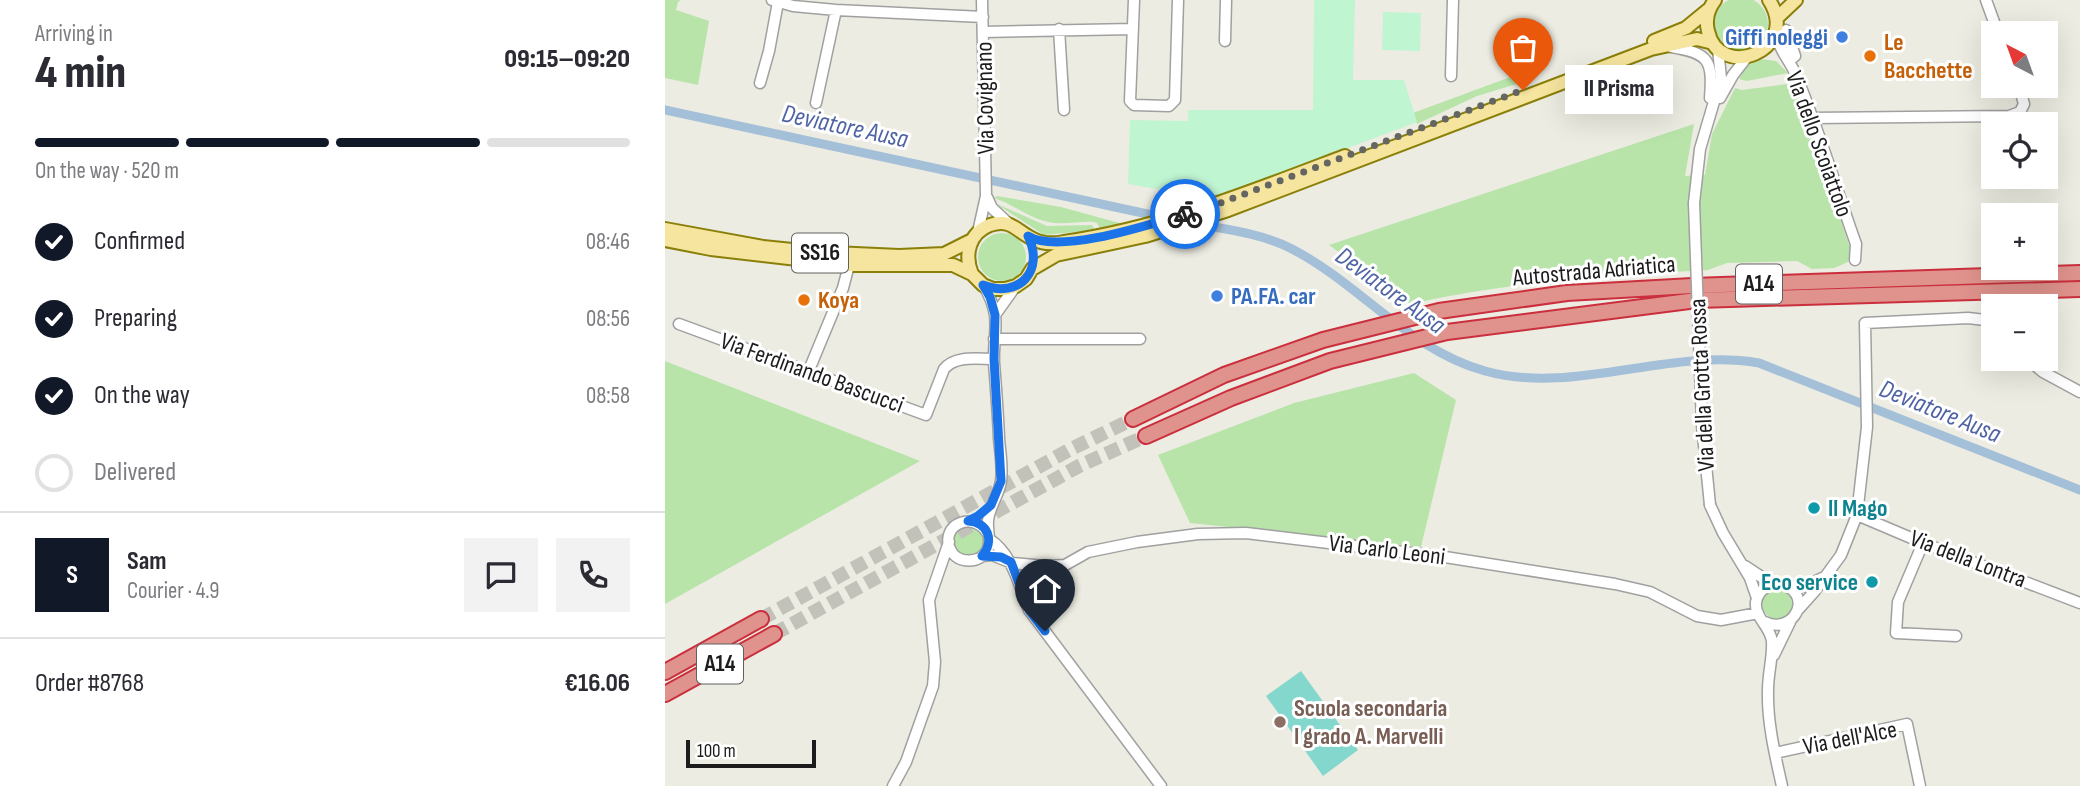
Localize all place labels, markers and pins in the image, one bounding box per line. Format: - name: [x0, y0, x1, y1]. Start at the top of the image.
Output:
- pin: [1493, 18, 1553, 90]
- place label: Giffi noleggi: [1725, 23, 1828, 52]
- place label: Le Bacchette: [1884, 28, 1972, 85]
- marker: Giffi noleggi: [1834, 29, 1850, 45]
- marker: Le Bacchette: [1862, 48, 1878, 64]
- callout: Il Prisma: [1565, 66, 1673, 114]
- place label: PA.FA. car: [1231, 282, 1316, 311]
- place label: Koya: [818, 286, 859, 315]
- marker: PA.FA. car: [1209, 288, 1225, 304]
- marker: Koya: [796, 292, 812, 308]
- place label: Il Mago: [1828, 494, 1887, 523]
- marker: Il Mago: [1806, 500, 1822, 516]
- pin: [1015, 559, 1075, 631]
- place label: Eco service: [1761, 568, 1858, 597]
- marker: Eco service: [1864, 574, 1880, 590]
- place label: Scuola secondaria I grado A. Marvelli: [1294, 694, 1447, 751]
- marker: Scuola secondaria I grado A. Marvelli: [1272, 714, 1288, 730]

